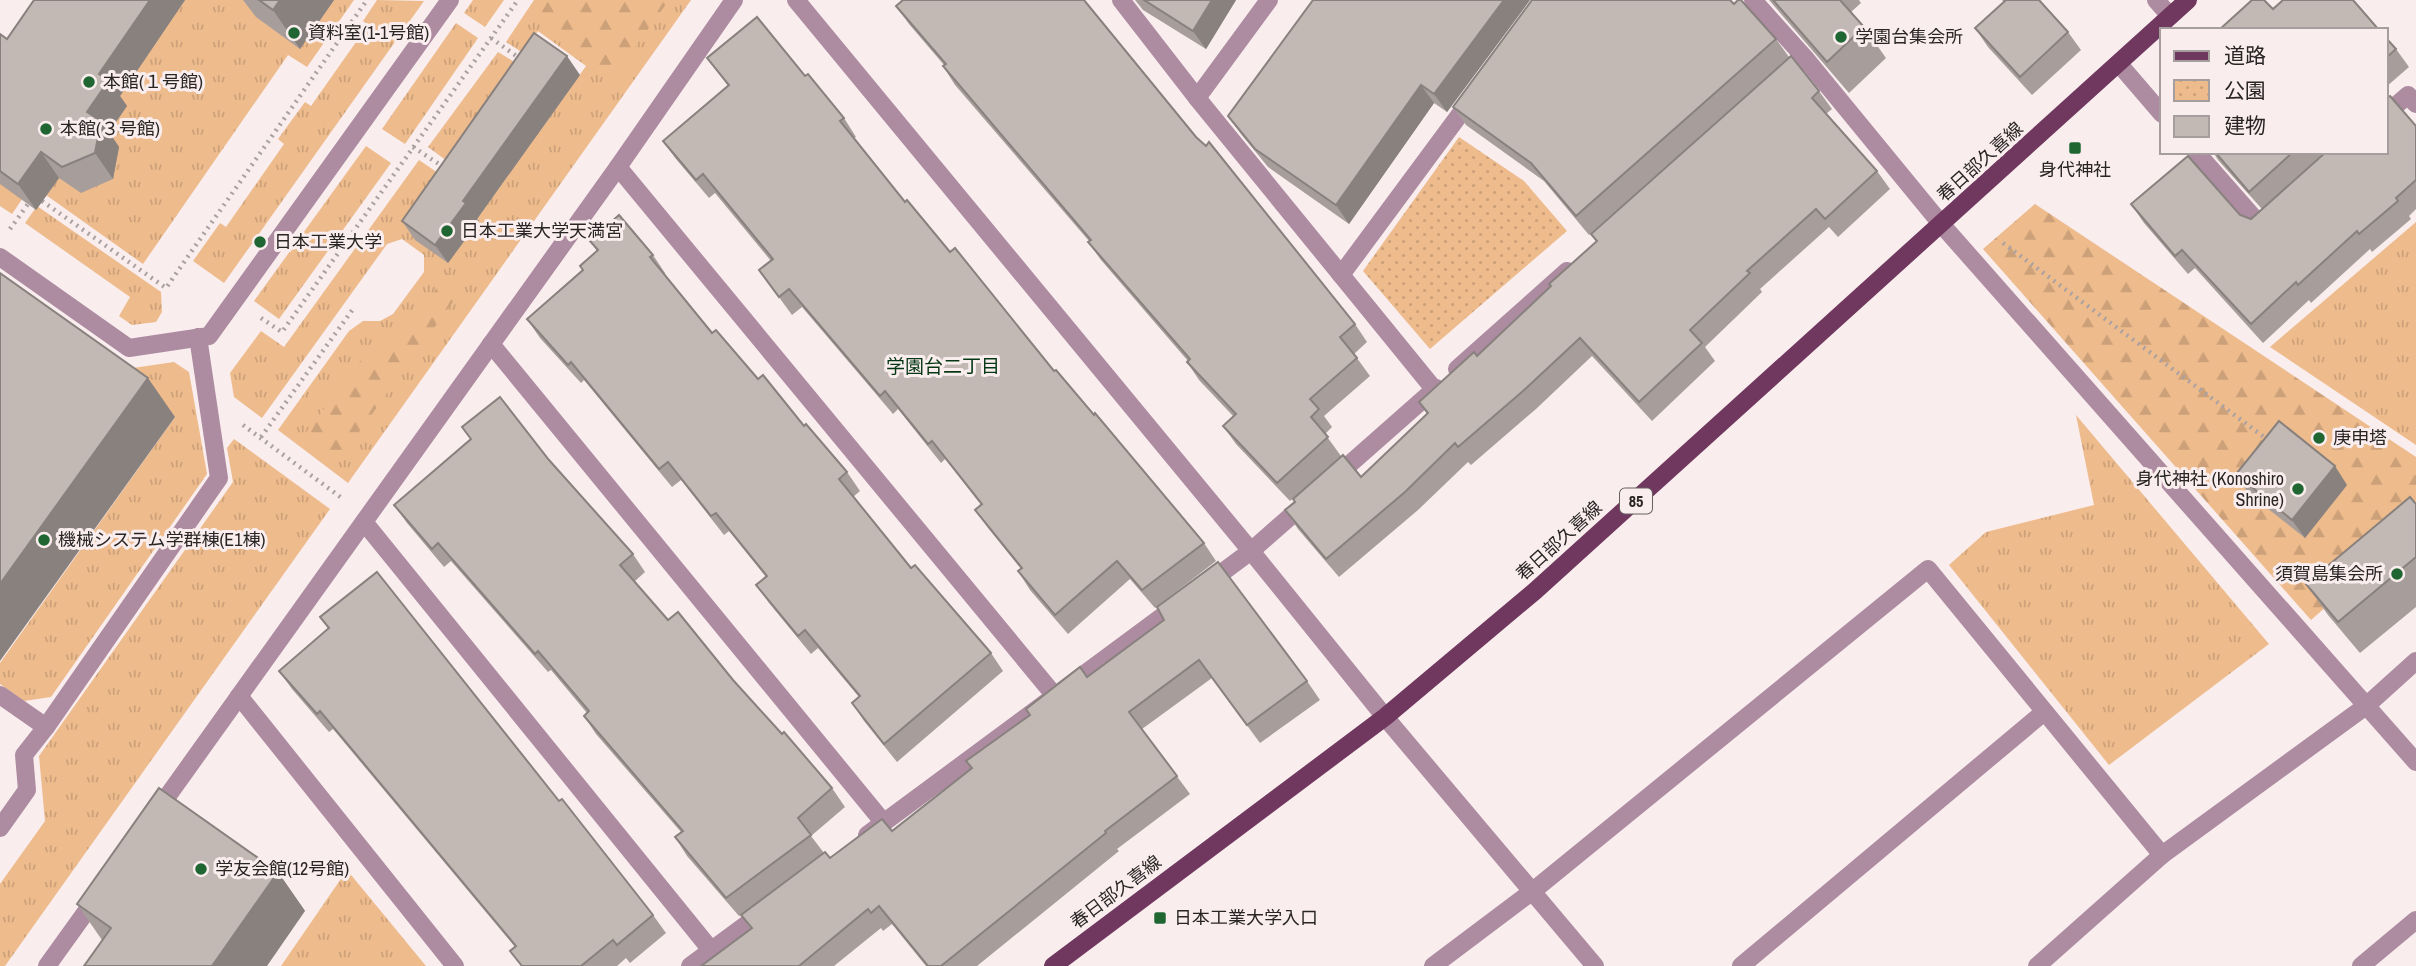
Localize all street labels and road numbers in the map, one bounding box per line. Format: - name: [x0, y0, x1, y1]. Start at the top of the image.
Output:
- street label: 春日部久喜線: [1931, 116, 2028, 207]
- road number: 85: [1620, 488, 1652, 514]
- street label: 春日部久喜線: [1510, 495, 1607, 586]
- street label: 春日部久喜線: [1065, 849, 1166, 934]

